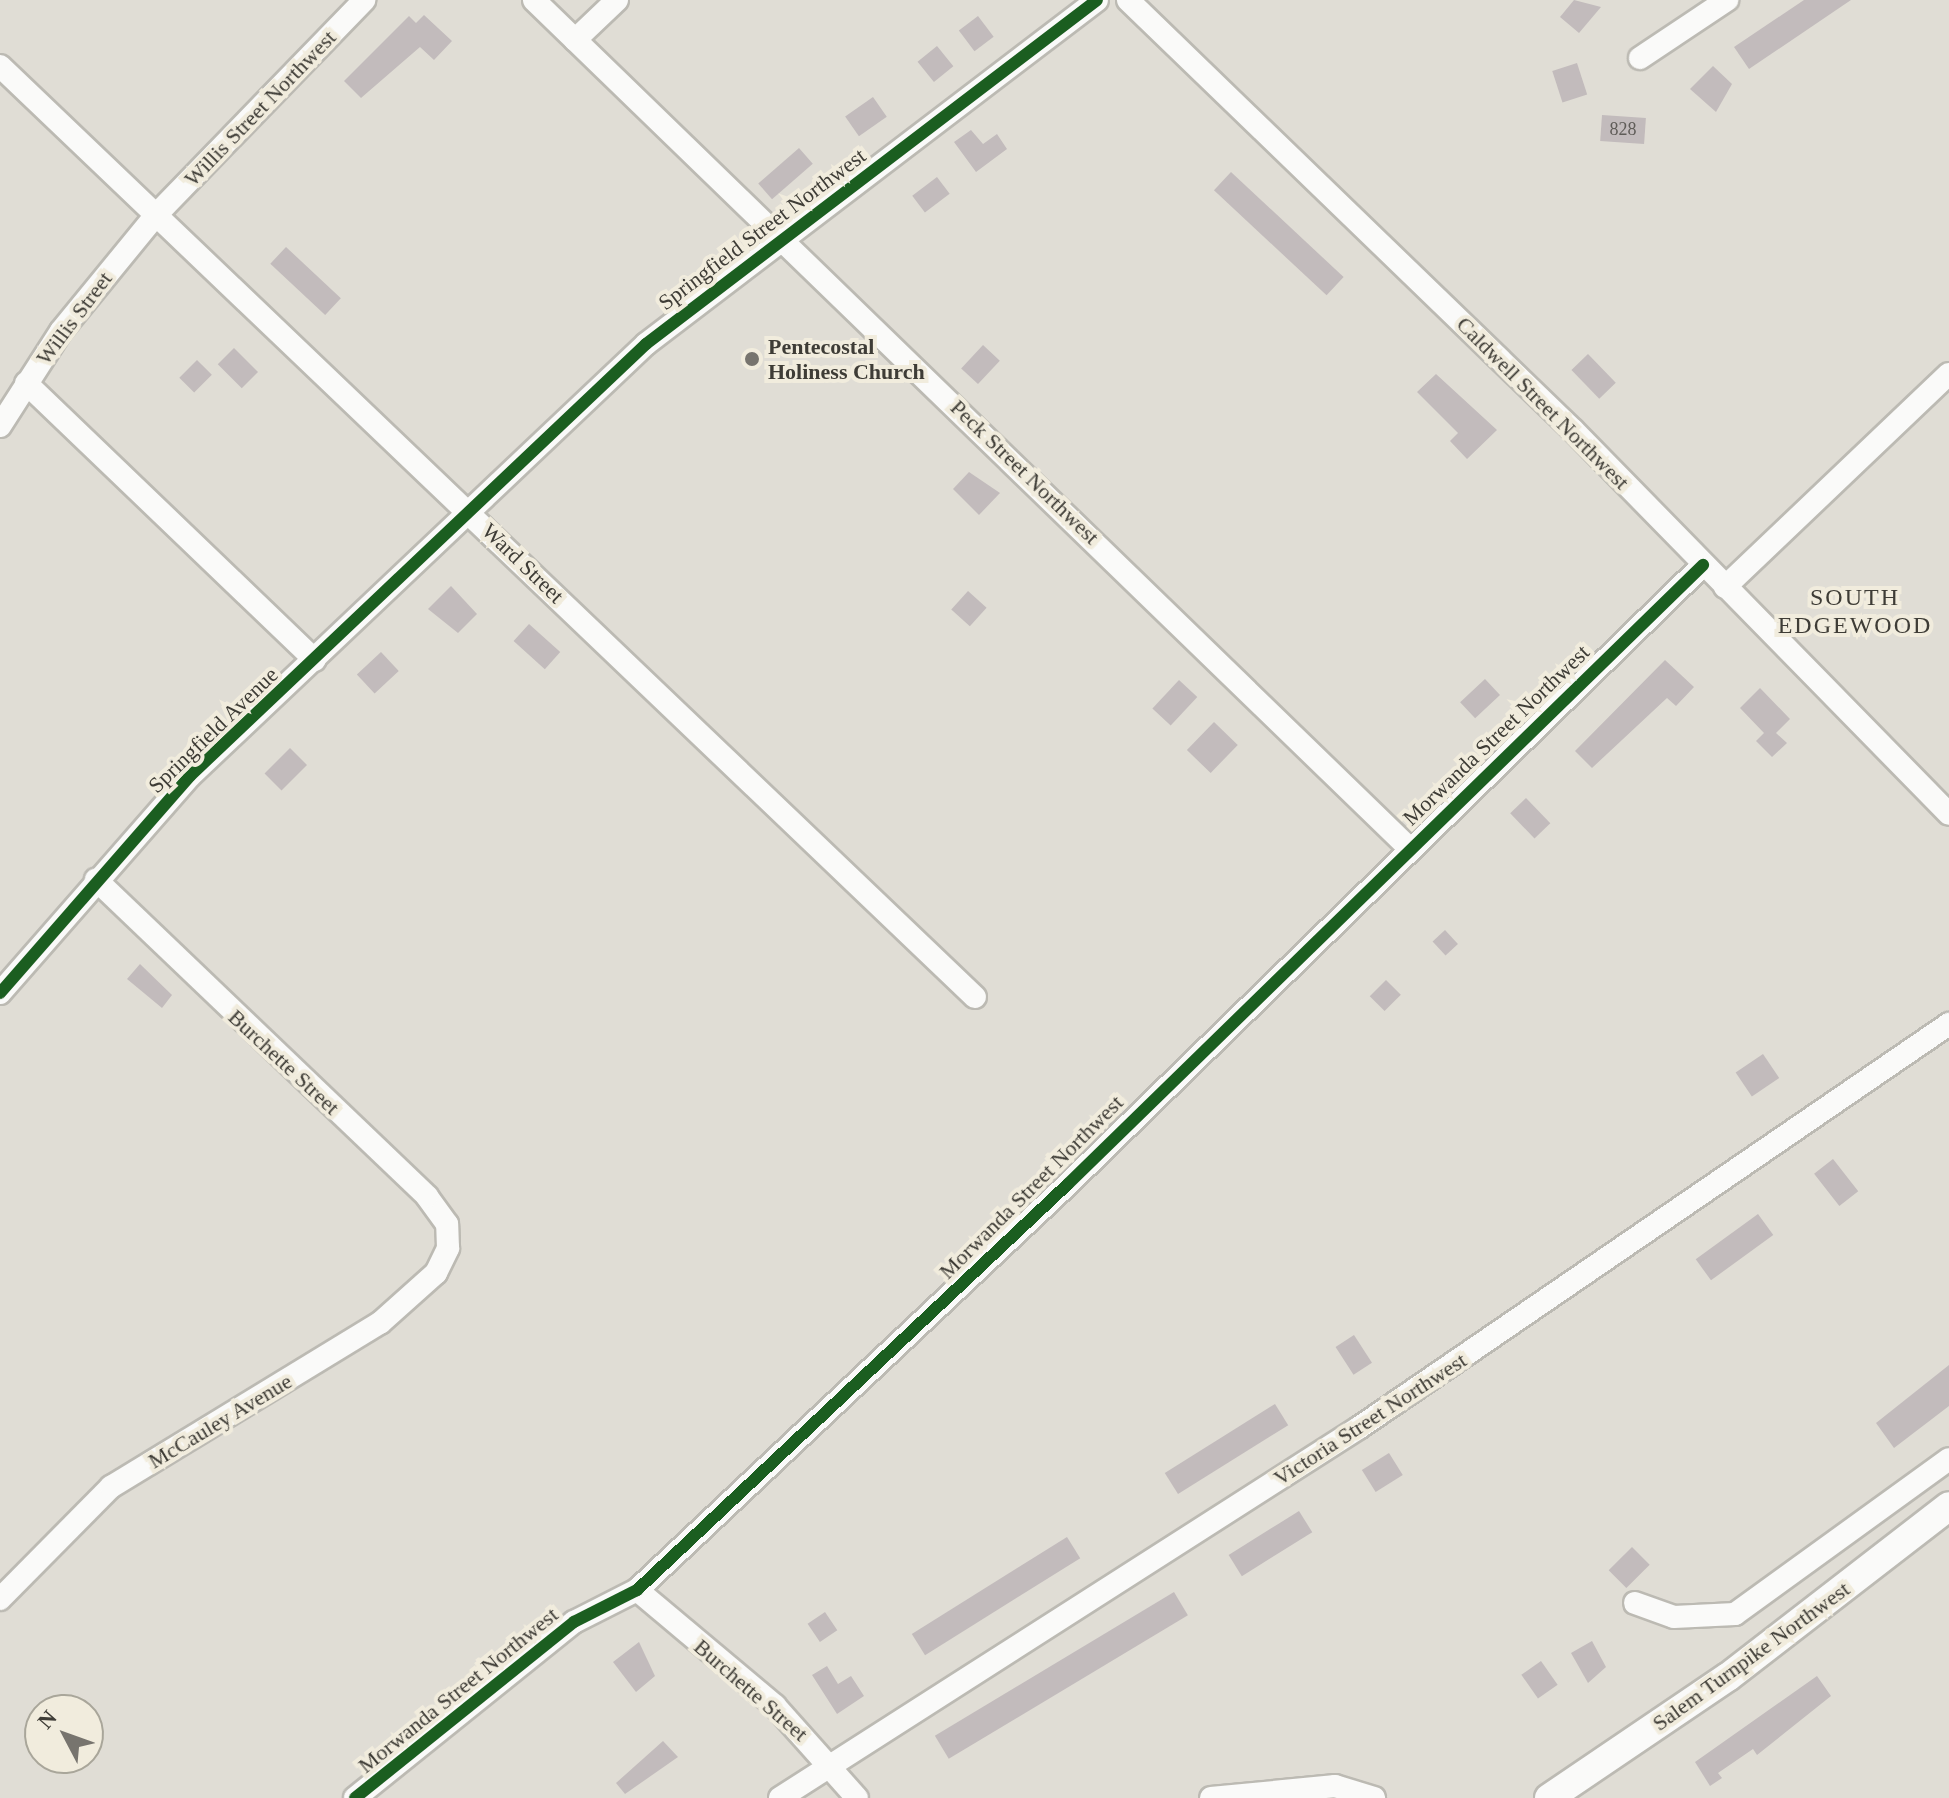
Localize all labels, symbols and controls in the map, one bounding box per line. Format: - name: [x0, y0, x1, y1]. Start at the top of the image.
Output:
- street label: Willis Street Northwest: [179, 24, 341, 192]
- house number: 828: [1610, 118, 1636, 140]
- street label: Springfield Street Northwest: [653, 142, 871, 316]
- street label: Willis Street: [30, 266, 118, 370]
- street label: Caldwell Street Northwest: [1451, 311, 1635, 495]
- place label: Pentecostal Holiness Church: [768, 333, 925, 384]
- marker: Pentecostal Holiness Church: [743, 350, 761, 368]
- street label: Peck Street Northwest: [945, 394, 1105, 550]
- street label: Ward Street: [476, 517, 570, 609]
- district label: SOUTH EDGEWOOD: [1778, 584, 1932, 640]
- street label: Morwanda Street Northwest: [1397, 639, 1595, 831]
- street label: Springfield Avenue: [142, 661, 284, 799]
- street label: Burchette Street: [223, 1004, 345, 1120]
- street label: Morwanda Street Northwest: [934, 1090, 1128, 1284]
- street label: Victoria Street Northwest: [1269, 1347, 1471, 1491]
- street label: McCauley Avenue: [143, 1367, 297, 1475]
- street label: Salem Turnpike Northwest: [1647, 1576, 1855, 1736]
- street label: Morwanda Street Northwest: [353, 1601, 563, 1779]
- street label: Burchette Street: [689, 1633, 813, 1747]
- north arrow: [24, 1694, 104, 1774]
- text: N: [32, 1705, 62, 1733]

